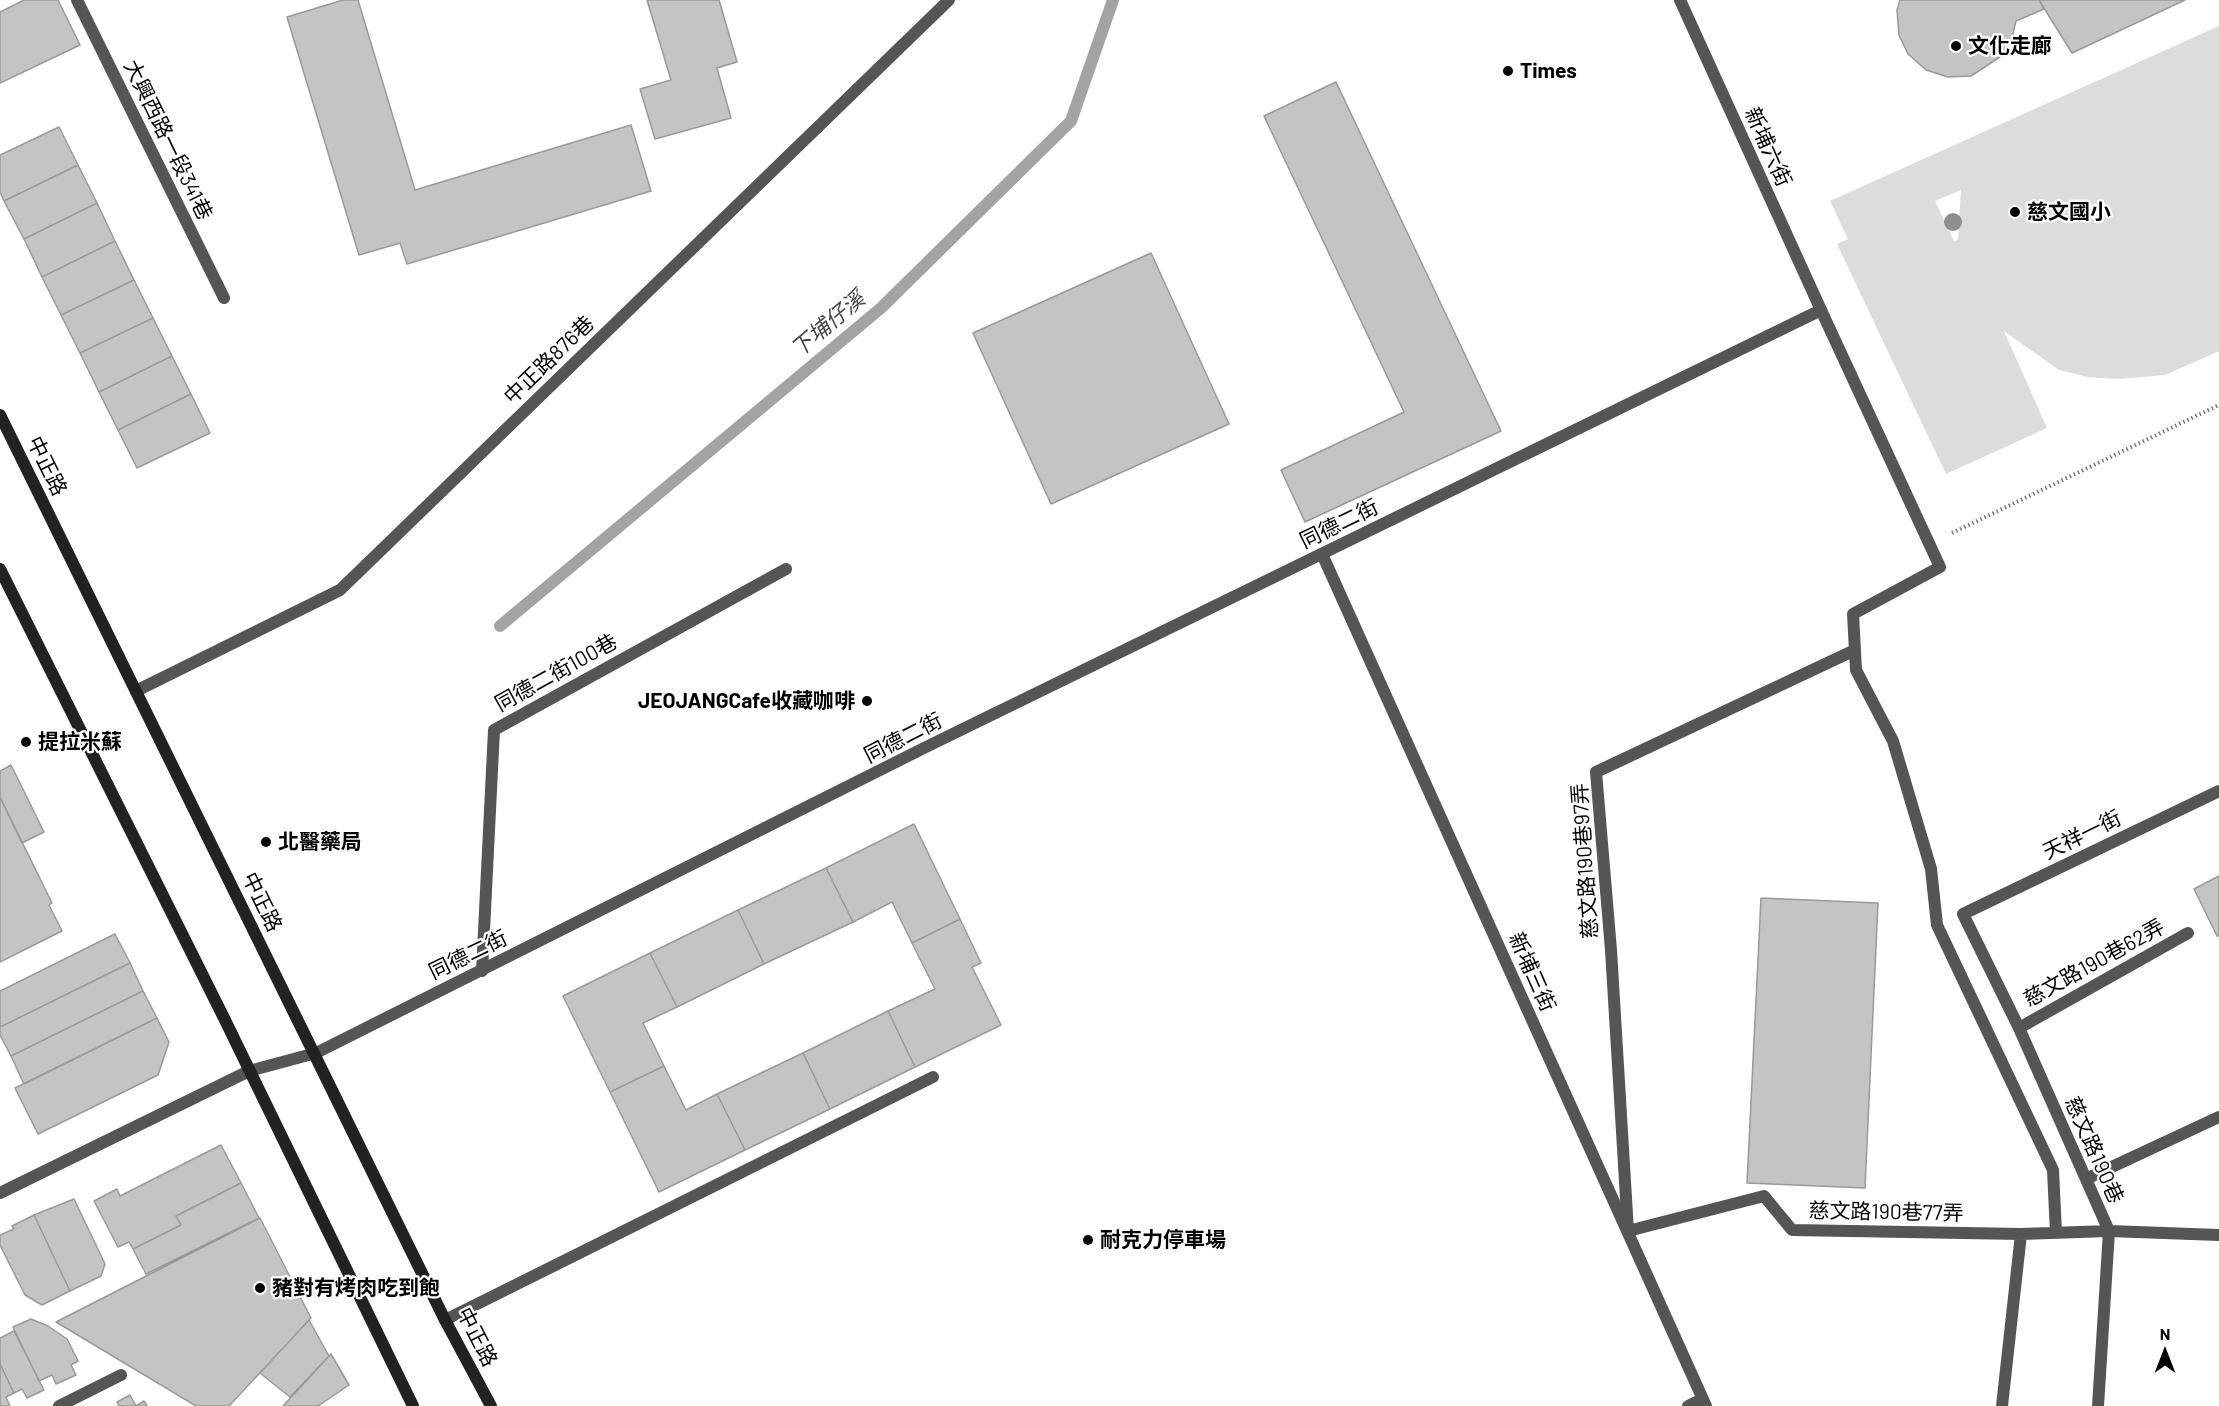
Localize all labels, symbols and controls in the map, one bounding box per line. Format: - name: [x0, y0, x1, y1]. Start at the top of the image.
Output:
- place label: 文化走廊: [1968, 33, 2052, 59]
- marker: 文化走廊: [1949, 39, 1963, 53]
- street label: 大興西路一段341巷: [118, 56, 218, 224]
- place label: Times: [1520, 58, 1577, 84]
- marker: Times: [1501, 64, 1515, 78]
- street label: 新埔六街: [1739, 104, 1797, 190]
- place label: 慈文國小: [2027, 199, 2111, 225]
- marker: 慈文國小: [2008, 205, 2022, 219]
- water label: 下埔仔溪: [786, 286, 870, 362]
- street label: 中正路876巷: [499, 311, 599, 409]
- street label: 中正路: [22, 432, 72, 500]
- street label: 同德二街: [1296, 494, 1382, 554]
- street label: 同德二街100巷: [490, 629, 622, 717]
- place label: JEOJANGCafe收藏咖啡: [638, 688, 855, 714]
- marker: JEOJANGCafe收藏咖啡: [860, 694, 874, 708]
- street label: 同德二街: [860, 708, 946, 768]
- place label: 提拉米蘇: [38, 729, 122, 755]
- marker: 提拉米蘇: [19, 735, 33, 749]
- street label: 慈文路190巷97弄: [1567, 782, 1603, 940]
- street label: 天祥一街: [2039, 805, 2125, 865]
- place label: 北醫藥局: [278, 829, 362, 855]
- marker: 北醫藥局: [259, 835, 273, 849]
- street label: 中正路: [237, 868, 287, 936]
- street label: 慈文路190巷62弄: [2019, 914, 2169, 1012]
- street label: 同德二街: [425, 925, 511, 985]
- street label: 新埔三街: [1503, 929, 1561, 1015]
- street label: 慈文路190巷: [2059, 1093, 2129, 1207]
- street label: 慈文路190巷77弄: [1808, 1198, 1964, 1226]
- place label: 耐克力停車場: [1100, 1227, 1226, 1253]
- marker: 耐克力停車場: [1081, 1233, 1095, 1247]
- place label: 豬對有烤肉吃到飽: [272, 1275, 440, 1301]
- marker: 豬對有烤肉吃到飽: [253, 1281, 267, 1295]
- street label: 中正路: [451, 1303, 503, 1371]
- north arrow: [2135, 1322, 2195, 1382]
- text: N: [2160, 1324, 2170, 1343]

